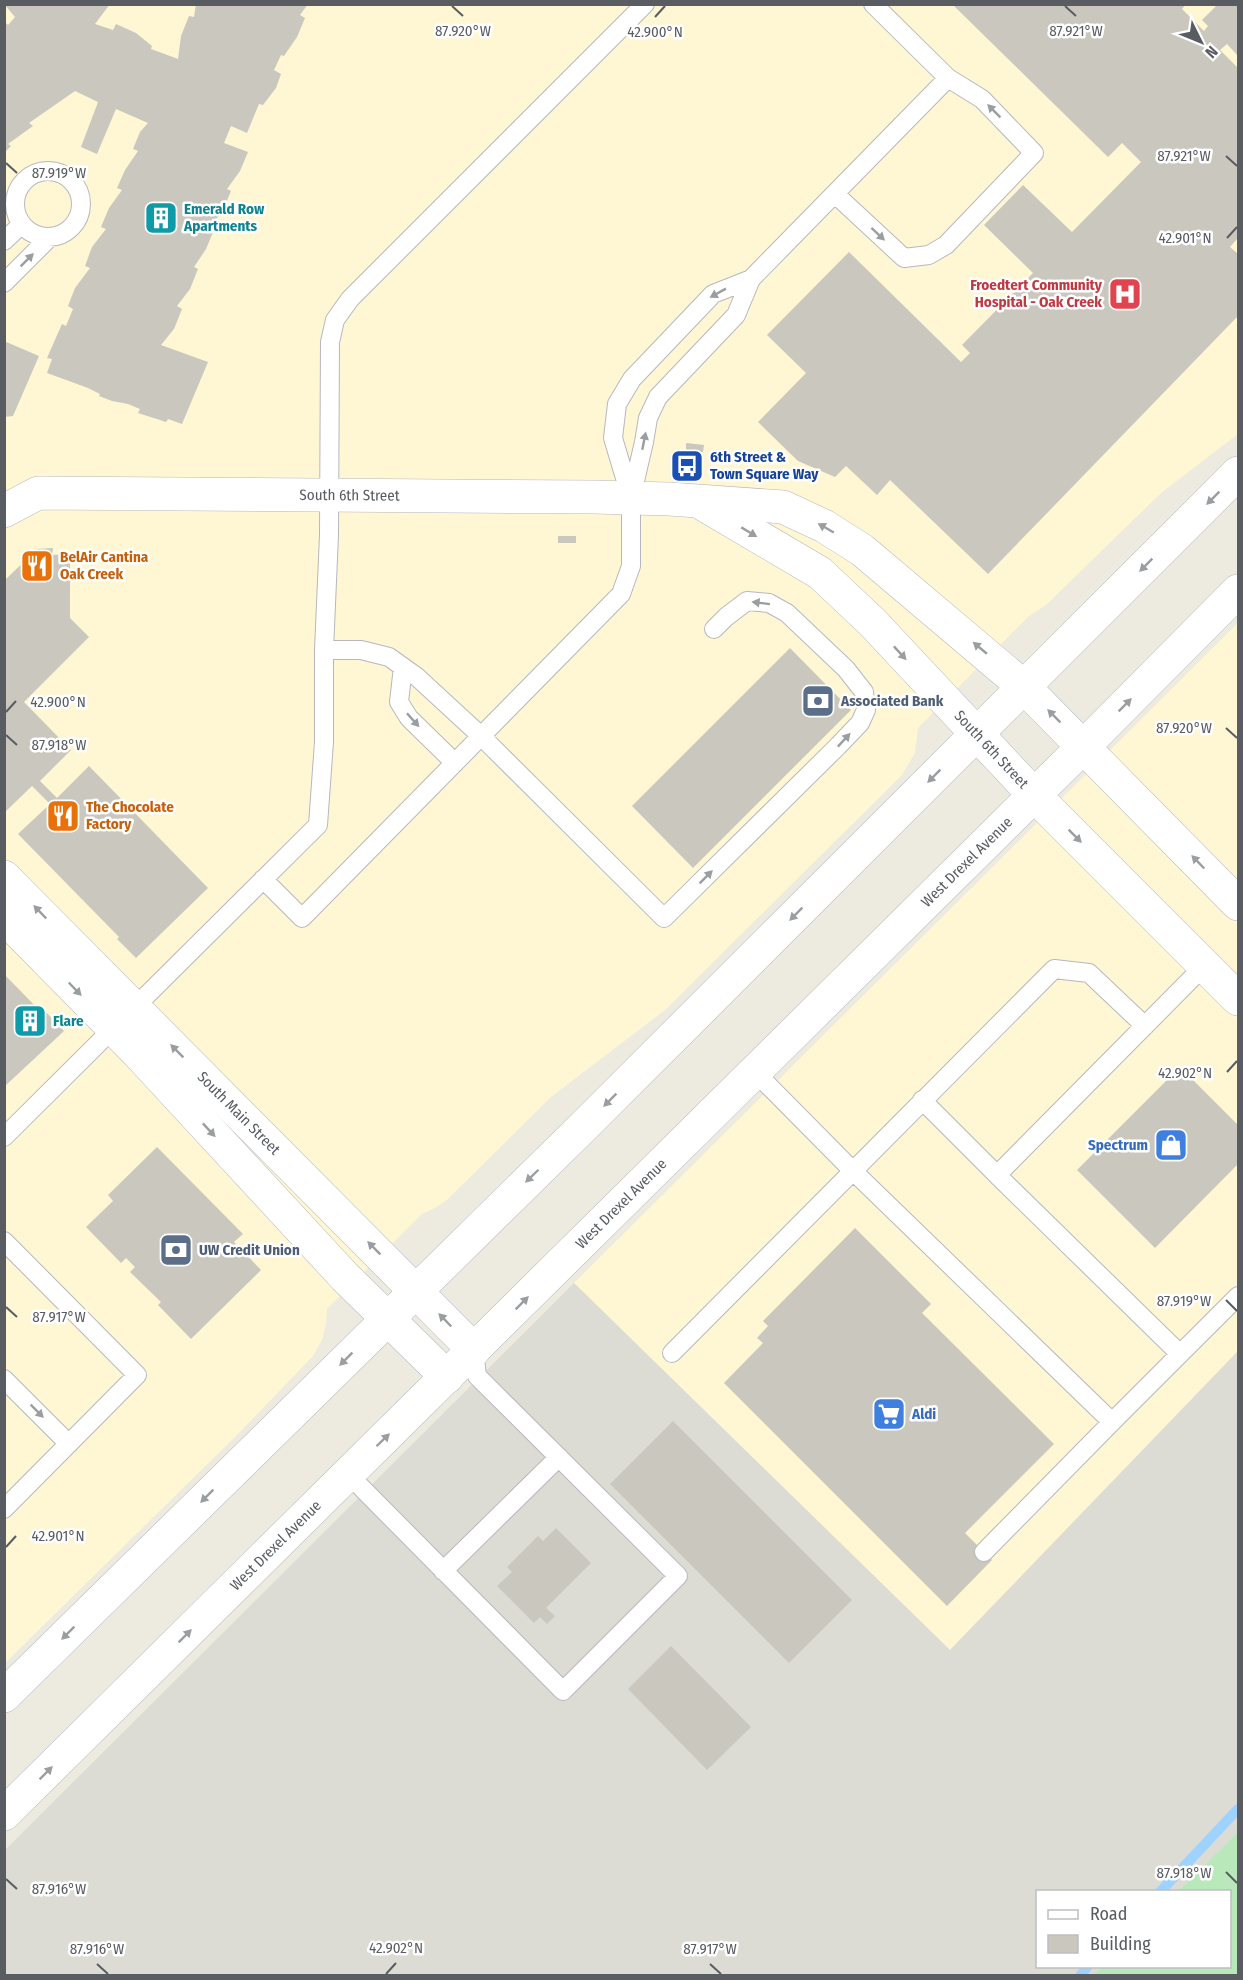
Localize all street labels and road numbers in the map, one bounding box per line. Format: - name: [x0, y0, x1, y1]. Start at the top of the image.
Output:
- street label: South 6th Street: [299, 486, 400, 505]
- street label: South 6th Street: [951, 707, 1032, 792]
- street label: West Drexel Avenue: [918, 813, 1016, 911]
- street label: South Main Street: [194, 1068, 284, 1159]
- street label: West Drexel Avenue: [572, 1155, 670, 1252]
- street label: West Drexel Avenue: [226, 1497, 325, 1594]

